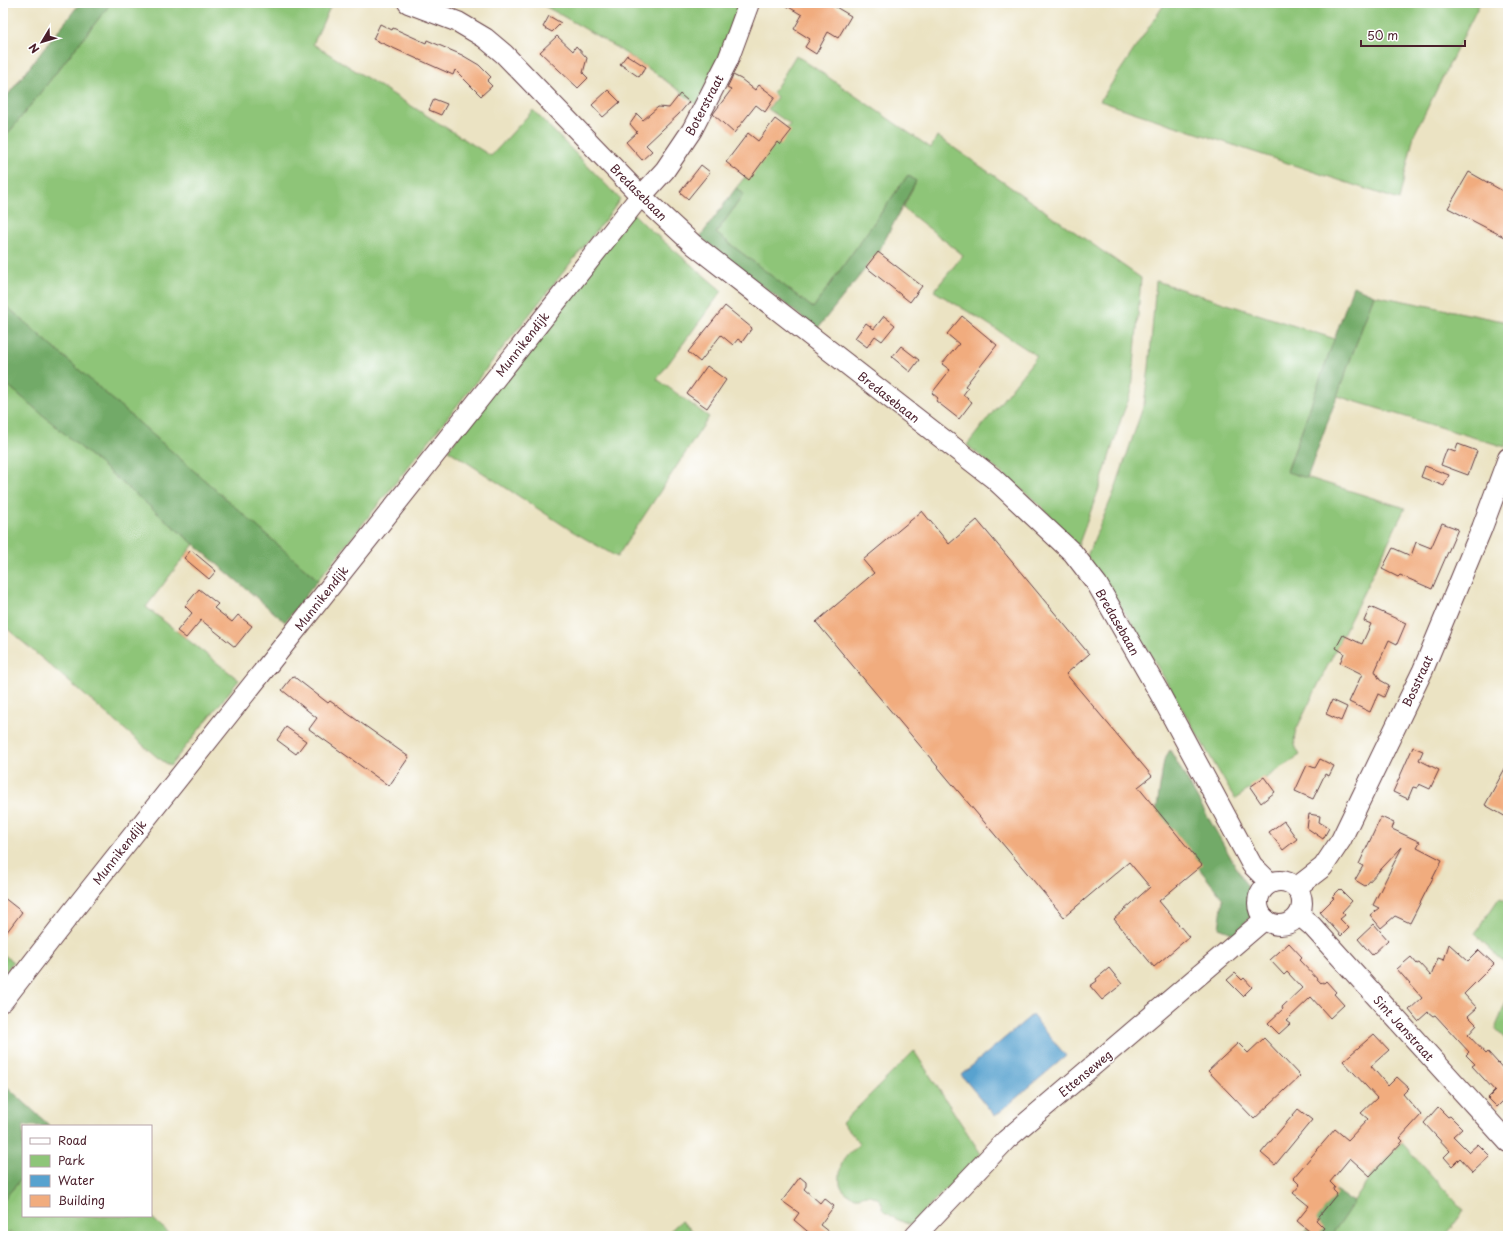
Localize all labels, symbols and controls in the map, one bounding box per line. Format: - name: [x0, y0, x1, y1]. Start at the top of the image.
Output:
- north arrow: [22, 22, 62, 62]
- scale bar: [1361, 22, 1465, 48]
- text: 50 m: [1367, 26, 1398, 44]
- text: N: [24, 40, 43, 57]
- street label: Boterstraat: [680, 71, 728, 139]
- street label: Bredasebaan: [606, 159, 672, 225]
- street label: Munnikendijk: [491, 308, 553, 380]
- street label: Bredasebaan: [854, 367, 924, 427]
- street label: Munnikendijk: [290, 562, 352, 634]
- street label: Bredasebaan: [1092, 585, 1144, 659]
- street label: Bosstraat: [1397, 652, 1437, 710]
- street label: Munnikendijk: [88, 816, 150, 888]
- street label: Sint Janstraat: [1370, 991, 1439, 1065]
- street label: Ettenseweg: [1054, 1045, 1116, 1101]
- legend: [22, 1125, 152, 1217]
- text: Road: [58, 1131, 87, 1149]
- text: Park: [58, 1151, 85, 1169]
- text: Water: [58, 1171, 95, 1189]
- text: Building: [58, 1191, 105, 1209]

